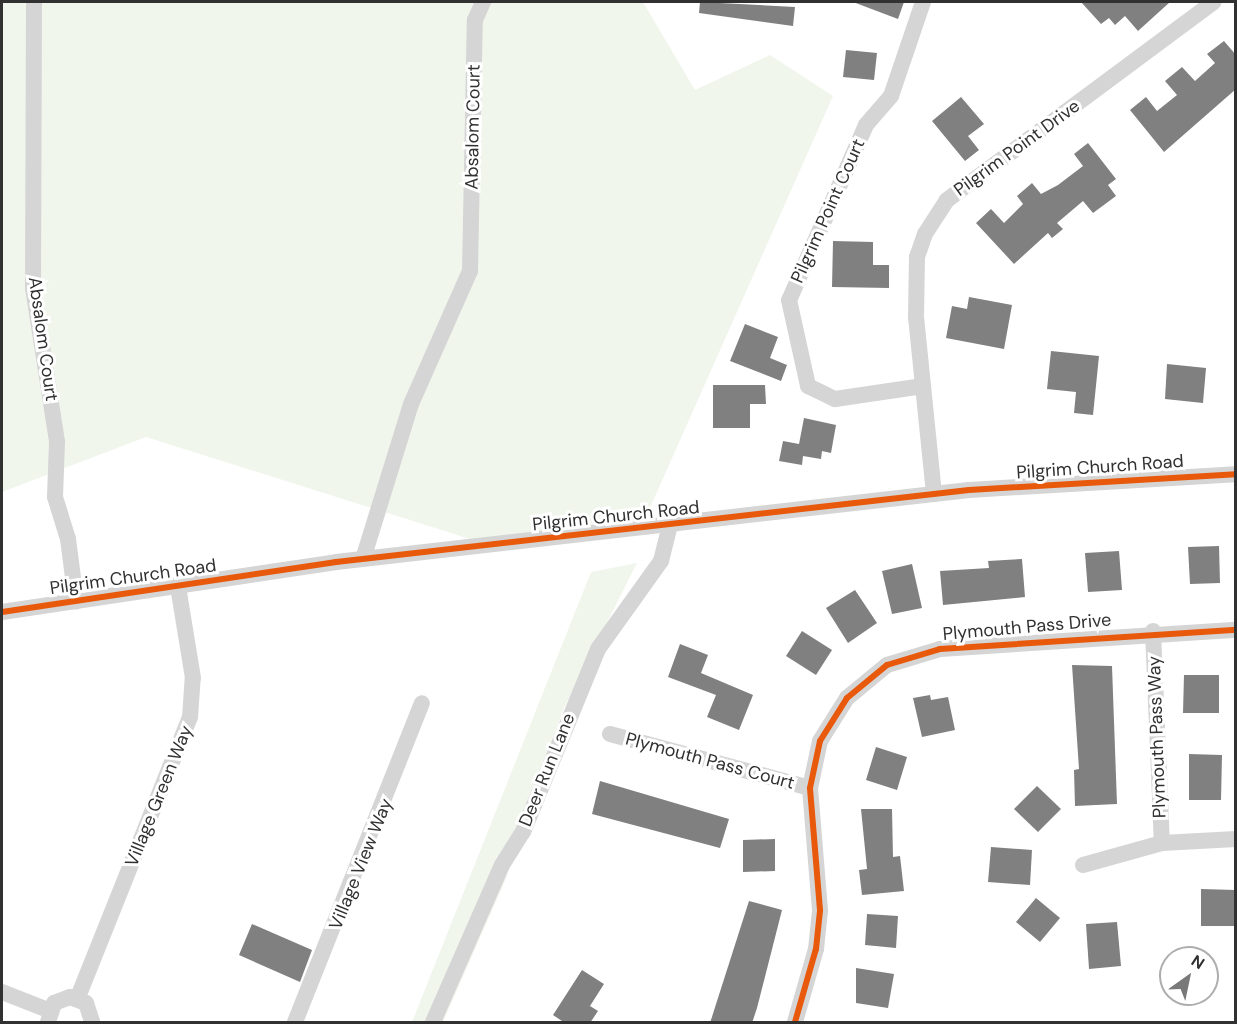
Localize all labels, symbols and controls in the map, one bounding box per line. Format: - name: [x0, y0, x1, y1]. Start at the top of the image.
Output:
- street label: Absalom Court: [461, 64, 485, 190]
- street label: Pilgrim Point Drive: [950, 95, 1084, 201]
- street label: Pilgrim Point Court: [787, 136, 869, 286]
- street label: Absalom Court: [24, 276, 62, 402]
- street label: Pilgrim Church Road: [1016, 450, 1184, 484]
- street label: Pilgrim Church Road: [531, 496, 701, 536]
- street label: Pilgrim Church Road: [48, 555, 218, 599]
- street label: Plymouth Pass Drive: [942, 609, 1112, 645]
- street label: Plymouth Pass Way: [1143, 655, 1171, 819]
- street label: Deer Run Lane: [514, 710, 580, 830]
- street label: Village Green Way: [121, 722, 197, 870]
- street label: Plymouth Pass Court: [623, 728, 797, 794]
- street label: Village View Way: [325, 795, 397, 933]
- north arrow: [1159, 946, 1219, 1006]
- text: N: [1187, 950, 1209, 974]

